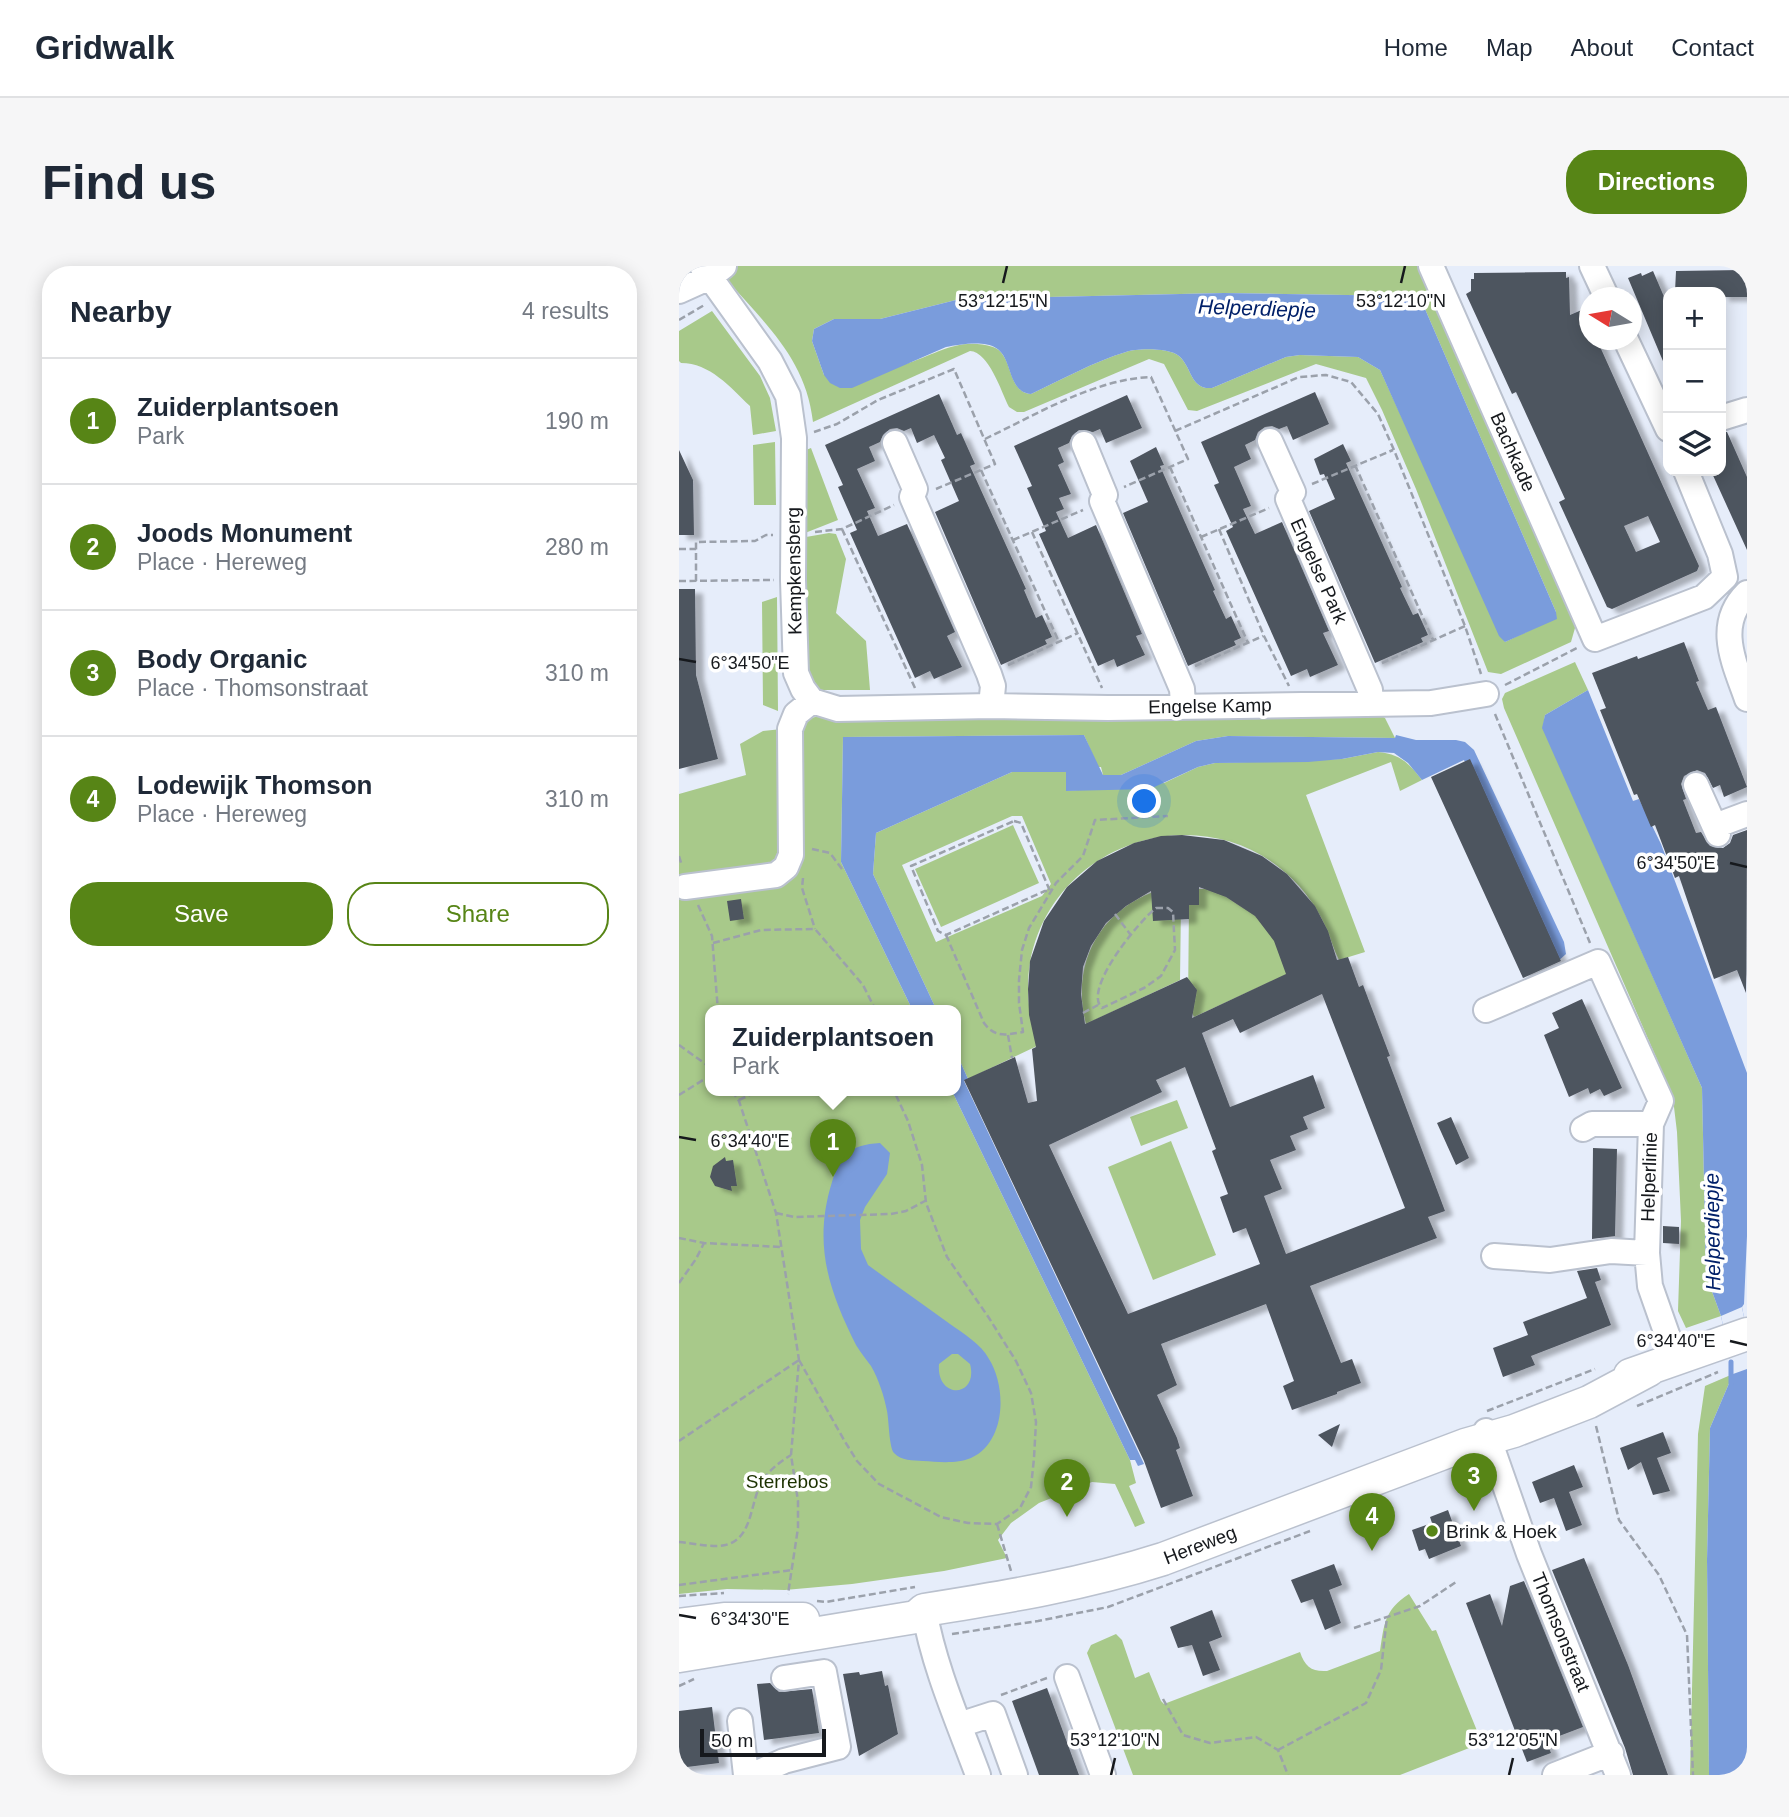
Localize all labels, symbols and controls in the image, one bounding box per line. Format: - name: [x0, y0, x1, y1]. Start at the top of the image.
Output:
- text: Gridwalk: [35, 29, 174, 66]
- text: Home: [1384, 34, 1448, 61]
- text: Map: [1486, 34, 1533, 61]
- text: About: [1571, 34, 1633, 61]
- text: Contact: [1671, 34, 1754, 61]
- button: Directions: [1566, 150, 1747, 214]
- text: Find us: [42, 155, 216, 209]
- north arrow: [1579, 287, 1642, 350]
- map controls: [1663, 287, 1726, 476]
- button: +: [1663, 287, 1726, 350]
- text: 53°12'15"N: [958, 291, 1048, 311]
- text: 53°12'10"N: [1356, 291, 1446, 311]
- water label: Helperdiepje: [1198, 294, 1316, 322]
- text: Nearby: [70, 295, 172, 328]
- text: 4 results: [522, 298, 609, 324]
- button: −: [1663, 350, 1726, 413]
- text: Zuiderplantsoen: [137, 392, 339, 422]
- text: 1: [87, 408, 99, 434]
- text: 190 m: [545, 408, 609, 434]
- street label: Bachkade: [1486, 409, 1540, 495]
- button: layers: [1663, 413, 1726, 476]
- text: Park: [137, 423, 184, 449]
- street label: Kempkensberg: [782, 507, 806, 635]
- street label: Engelse Park: [1286, 515, 1352, 627]
- text: Joods Monument: [137, 518, 352, 548]
- text: 2: [87, 534, 99, 560]
- text: 280 m: [545, 534, 609, 560]
- text: Place · Hereweg: [137, 549, 307, 575]
- text: Body Organic: [137, 644, 307, 674]
- text: 6°34'50"E: [710, 653, 790, 673]
- text: 3: [87, 660, 99, 686]
- text: 310 m: [545, 660, 609, 686]
- text: Place · Thomsonstraat: [137, 675, 368, 701]
- street label: Engelse Kamp: [1148, 694, 1272, 718]
- text: Lodewijk Thomson: [137, 770, 372, 800]
- your location: [1127, 784, 1161, 818]
- text: 4: [87, 786, 99, 812]
- text: 310 m: [545, 786, 609, 812]
- text: Place · Hereweg: [137, 801, 307, 827]
- text: 6°34'50"E: [1636, 853, 1716, 873]
- button: Save: [70, 882, 333, 946]
- button: Share: [347, 882, 609, 946]
- popup: [705, 1005, 961, 1096]
- text: Zuiderplantsoen: [732, 1022, 934, 1052]
- text: Park: [732, 1053, 779, 1079]
- pin: 1: [810, 1119, 856, 1177]
- text: 6°34'40"E: [710, 1131, 790, 1151]
- street label: Helperlinie: [1637, 1132, 1661, 1222]
- water label: Helperdiepje: [1699, 1173, 1725, 1291]
- text: 6°34'40"E: [1636, 1331, 1716, 1351]
- pin: 3: [1451, 1453, 1497, 1511]
- pin: 2: [1044, 1459, 1090, 1517]
- park label: Sterrebos: [746, 1471, 828, 1492]
- pin: 4: [1349, 1493, 1395, 1551]
- place label: Brink & Hoek: [1446, 1521, 1557, 1542]
- street label: Hereweg: [1161, 1522, 1239, 1568]
- marker: Brink & Hoek: [1424, 1523, 1440, 1539]
- street label: Thomsonstraat: [1528, 1569, 1595, 1695]
- text: 6°34'30"E: [710, 1609, 790, 1629]
- scale bar: [700, 1726, 826, 1758]
- text: 50 m: [711, 1730, 753, 1751]
- text: 53°12'10"N: [1070, 1730, 1160, 1750]
- text: 53°12'05"N: [1468, 1730, 1558, 1750]

